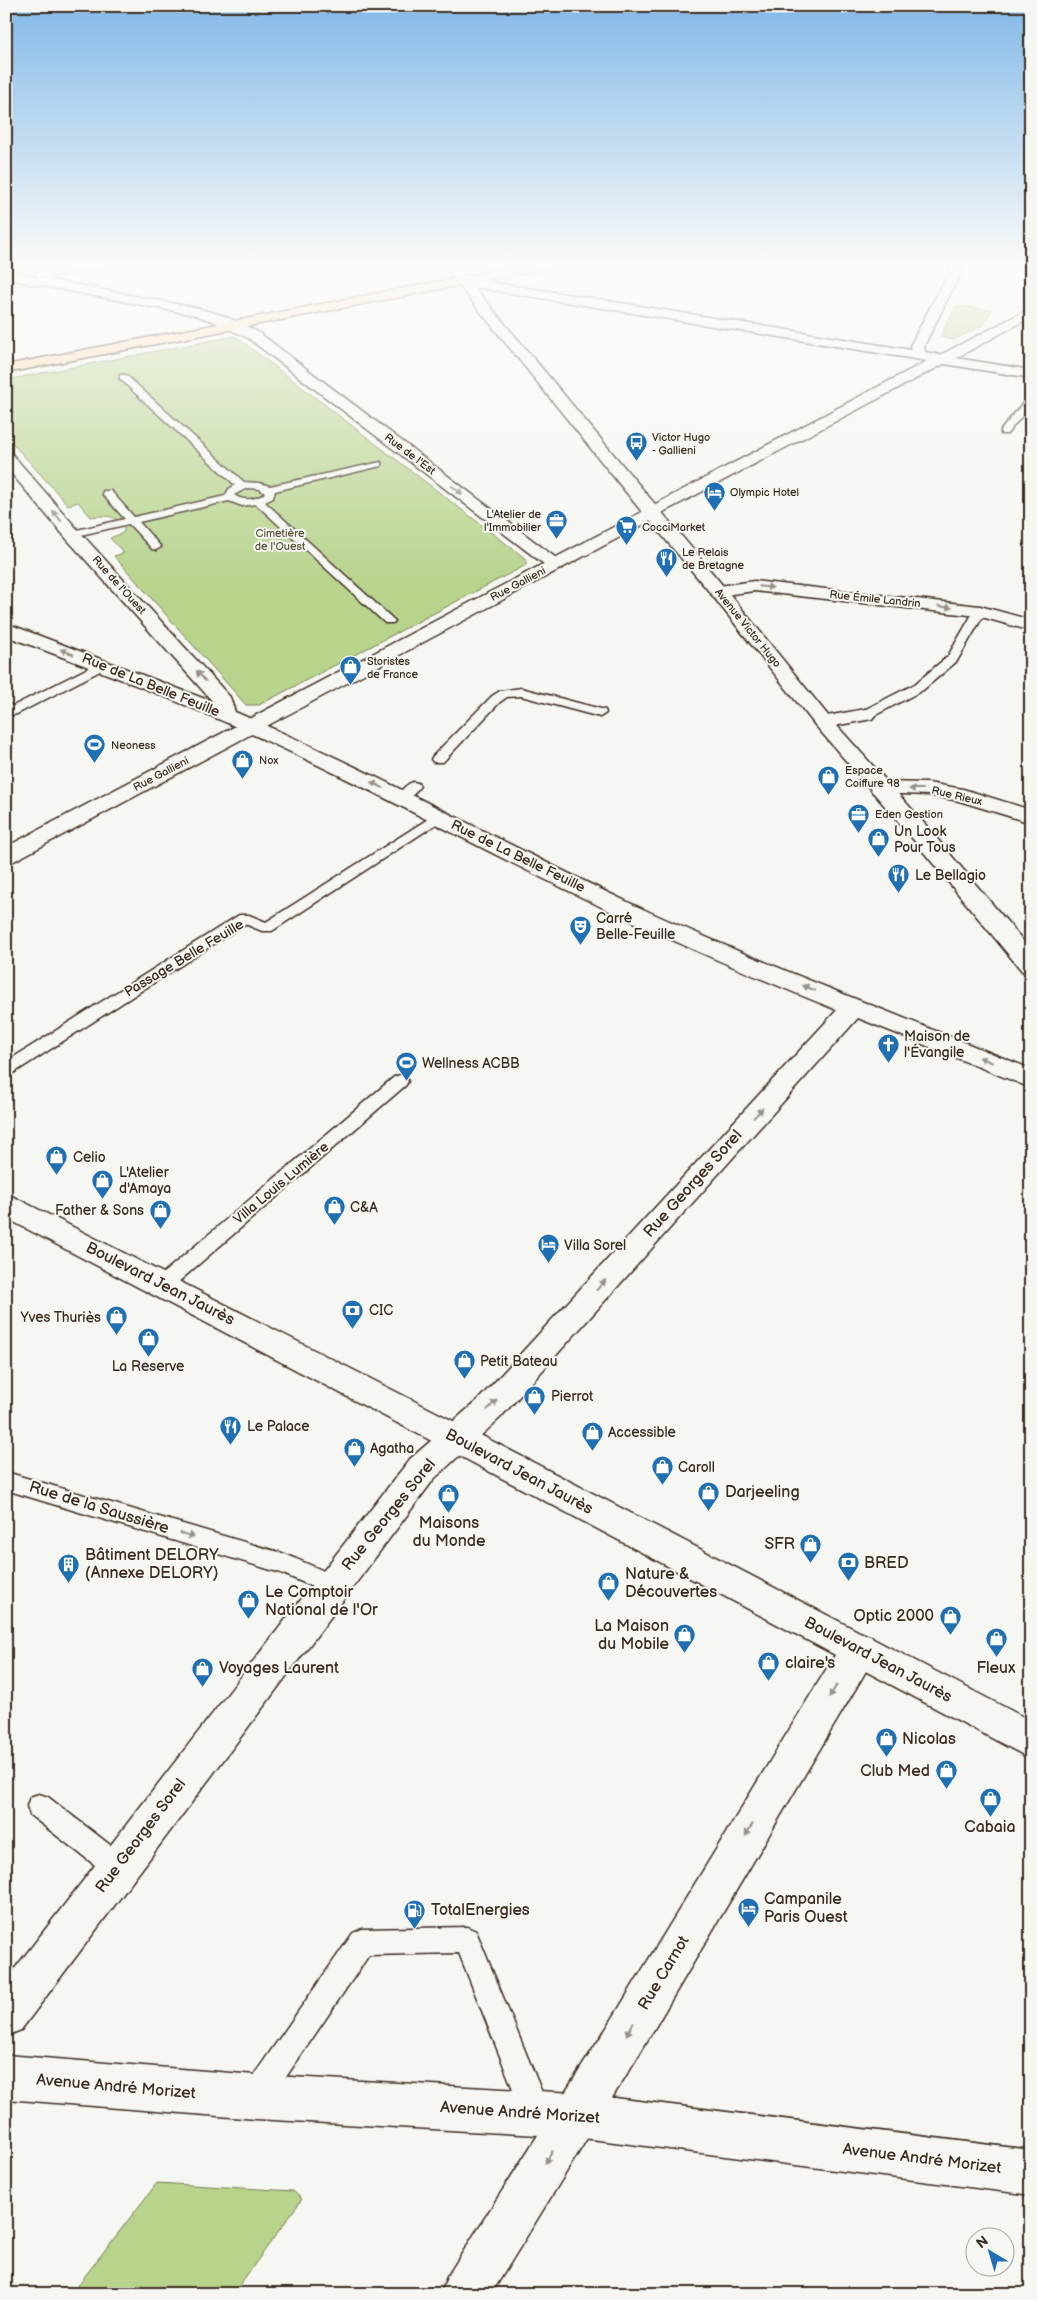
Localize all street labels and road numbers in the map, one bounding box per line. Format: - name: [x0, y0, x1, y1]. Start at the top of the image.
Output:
- street label: Rue de l'Est: [382, 431, 438, 478]
- street label: Rue de l'Ouest: [89, 553, 149, 617]
- street label: Rue Gallieni: [488, 564, 548, 604]
- street label: Avenue Victor Hugo: [712, 586, 784, 670]
- street label: Rue Émile Landrin: [829, 587, 921, 610]
- street label: Rue de La Belle Feuille: [80, 650, 222, 720]
- street label: Rue Gallieni: [131, 754, 191, 794]
- street label: Rue Rieux: [930, 784, 984, 808]
- street label: Rue de La Belle Feuille: [448, 816, 588, 896]
- street label: Passage Belle Feuille: [121, 916, 247, 1000]
- street label: Rue Georges Sorel: [640, 1126, 746, 1242]
- street label: Villa Louis Lumière: [230, 1138, 332, 1228]
- street label: Boulevard Jean Jaurès: [82, 1238, 238, 1330]
- street label: Boulevard Jean Jaurès: [442, 1425, 596, 1519]
- street label: Rue Georges Sorel: [338, 1455, 440, 1575]
- street label: Rue de la Saussière: [27, 1478, 172, 1538]
- street label: Boulevard Jean Jaurès: [801, 1613, 955, 1707]
- street label: Rue Georges Sorel: [92, 1775, 190, 1897]
- street label: Rue Carnot: [634, 1932, 694, 2014]
- street label: Avenue André Morizet: [36, 2071, 196, 2103]
- street label: Avenue André Morizet: [440, 2098, 600, 2128]
- street label: Avenue André Morizet: [842, 2140, 1002, 2178]

